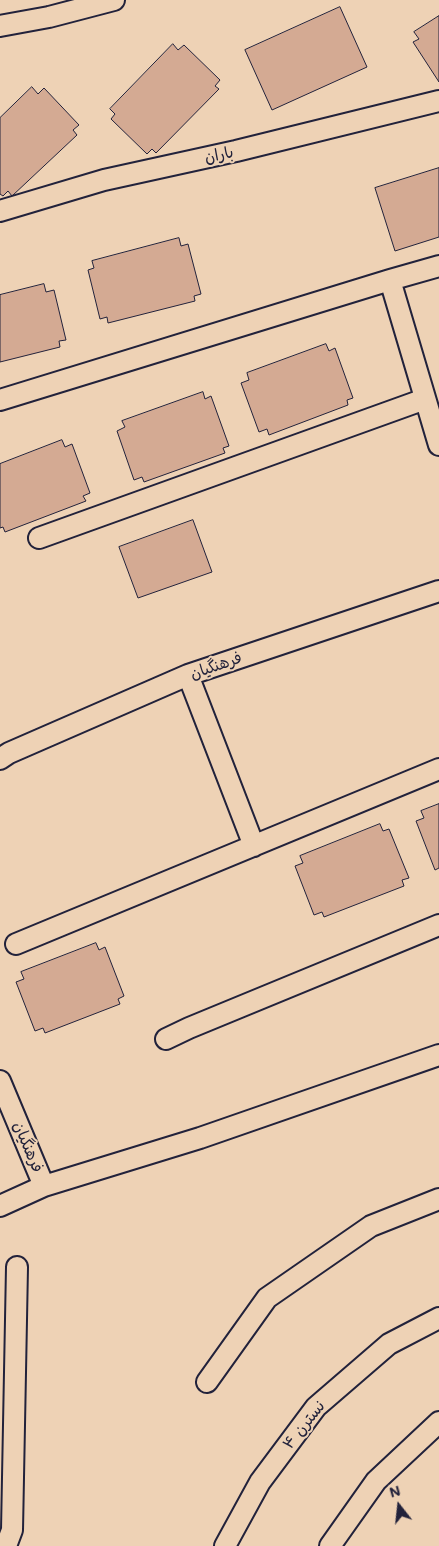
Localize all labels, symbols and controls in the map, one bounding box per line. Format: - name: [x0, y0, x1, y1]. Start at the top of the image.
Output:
- street label: باران: [203, 143, 235, 167]
- street label: فرهنگیان: [188, 648, 244, 684]
- street label: فرهنگیان: [9, 1119, 47, 1175]
- street label: نسترن ۴: [279, 1397, 329, 1453]
- north arrow: [374, 1481, 424, 1531]
- text: N: [387, 1481, 402, 1502]

